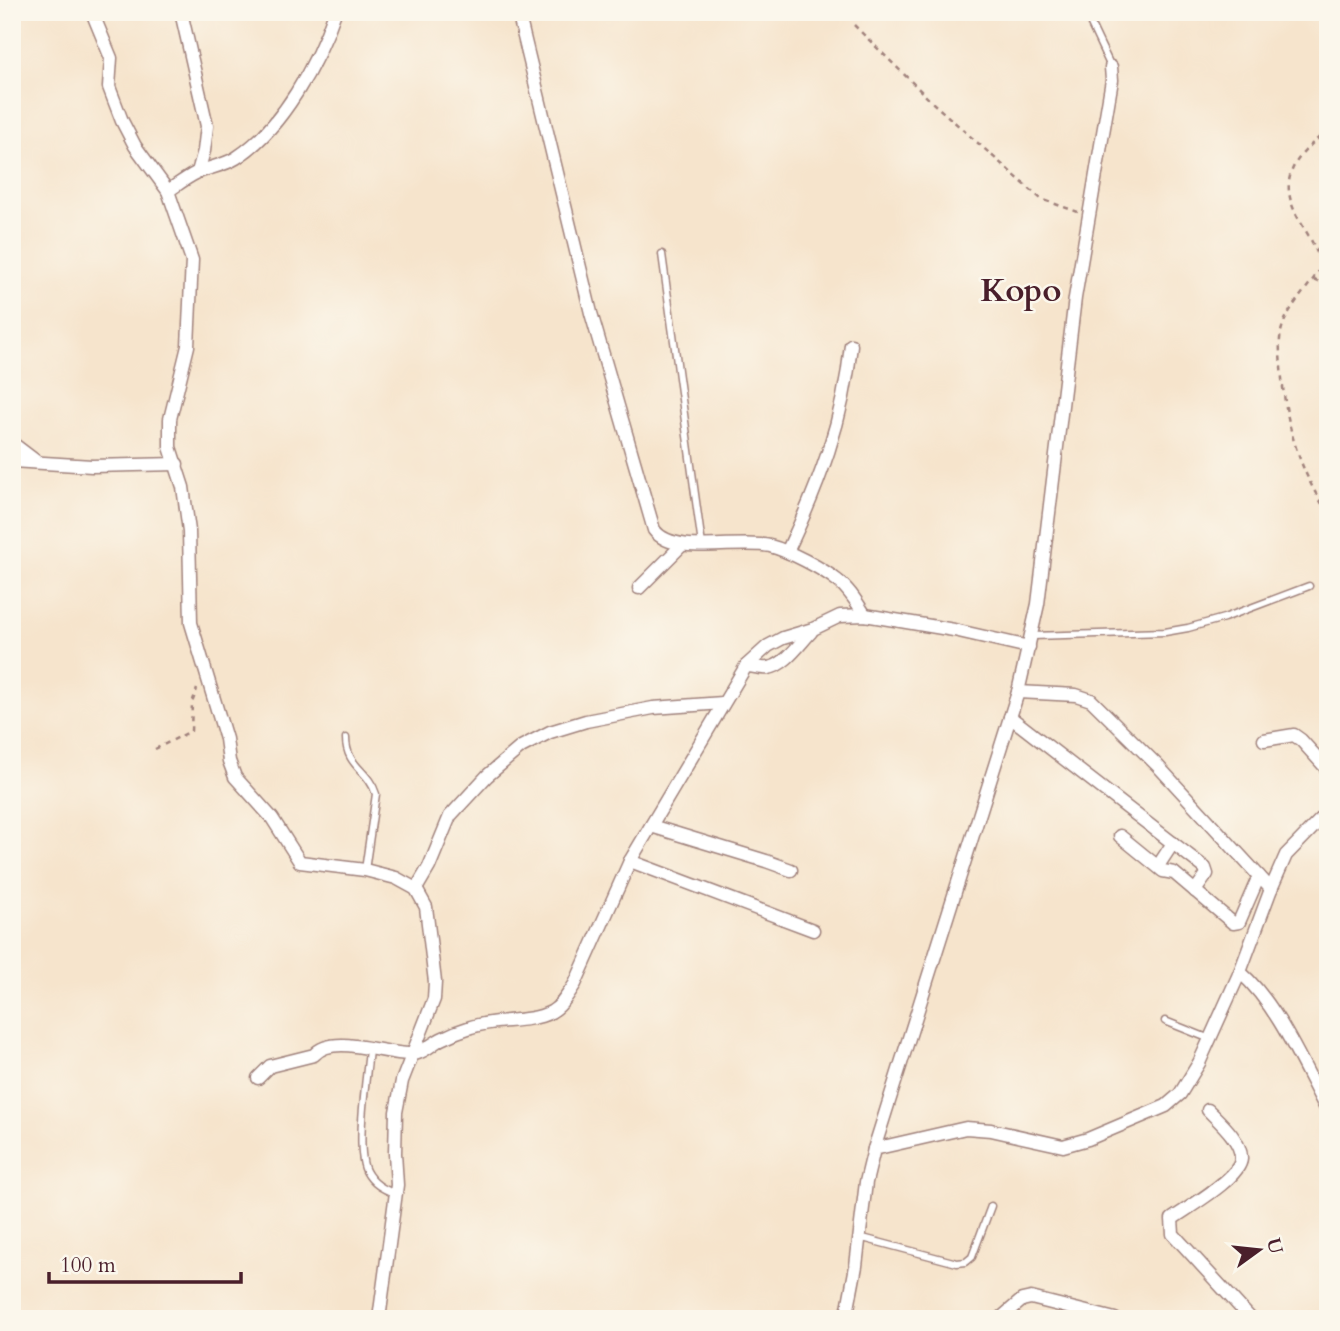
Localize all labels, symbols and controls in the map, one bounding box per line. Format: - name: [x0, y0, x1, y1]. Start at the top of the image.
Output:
- district label: Kopo: [980, 268, 1062, 313]
- north arrow: [1224, 1216, 1294, 1286]
- text: U: [1260, 1235, 1289, 1257]
- scale bar: [49, 1240, 242, 1284]
- text: 100 m: [60, 1251, 116, 1280]

